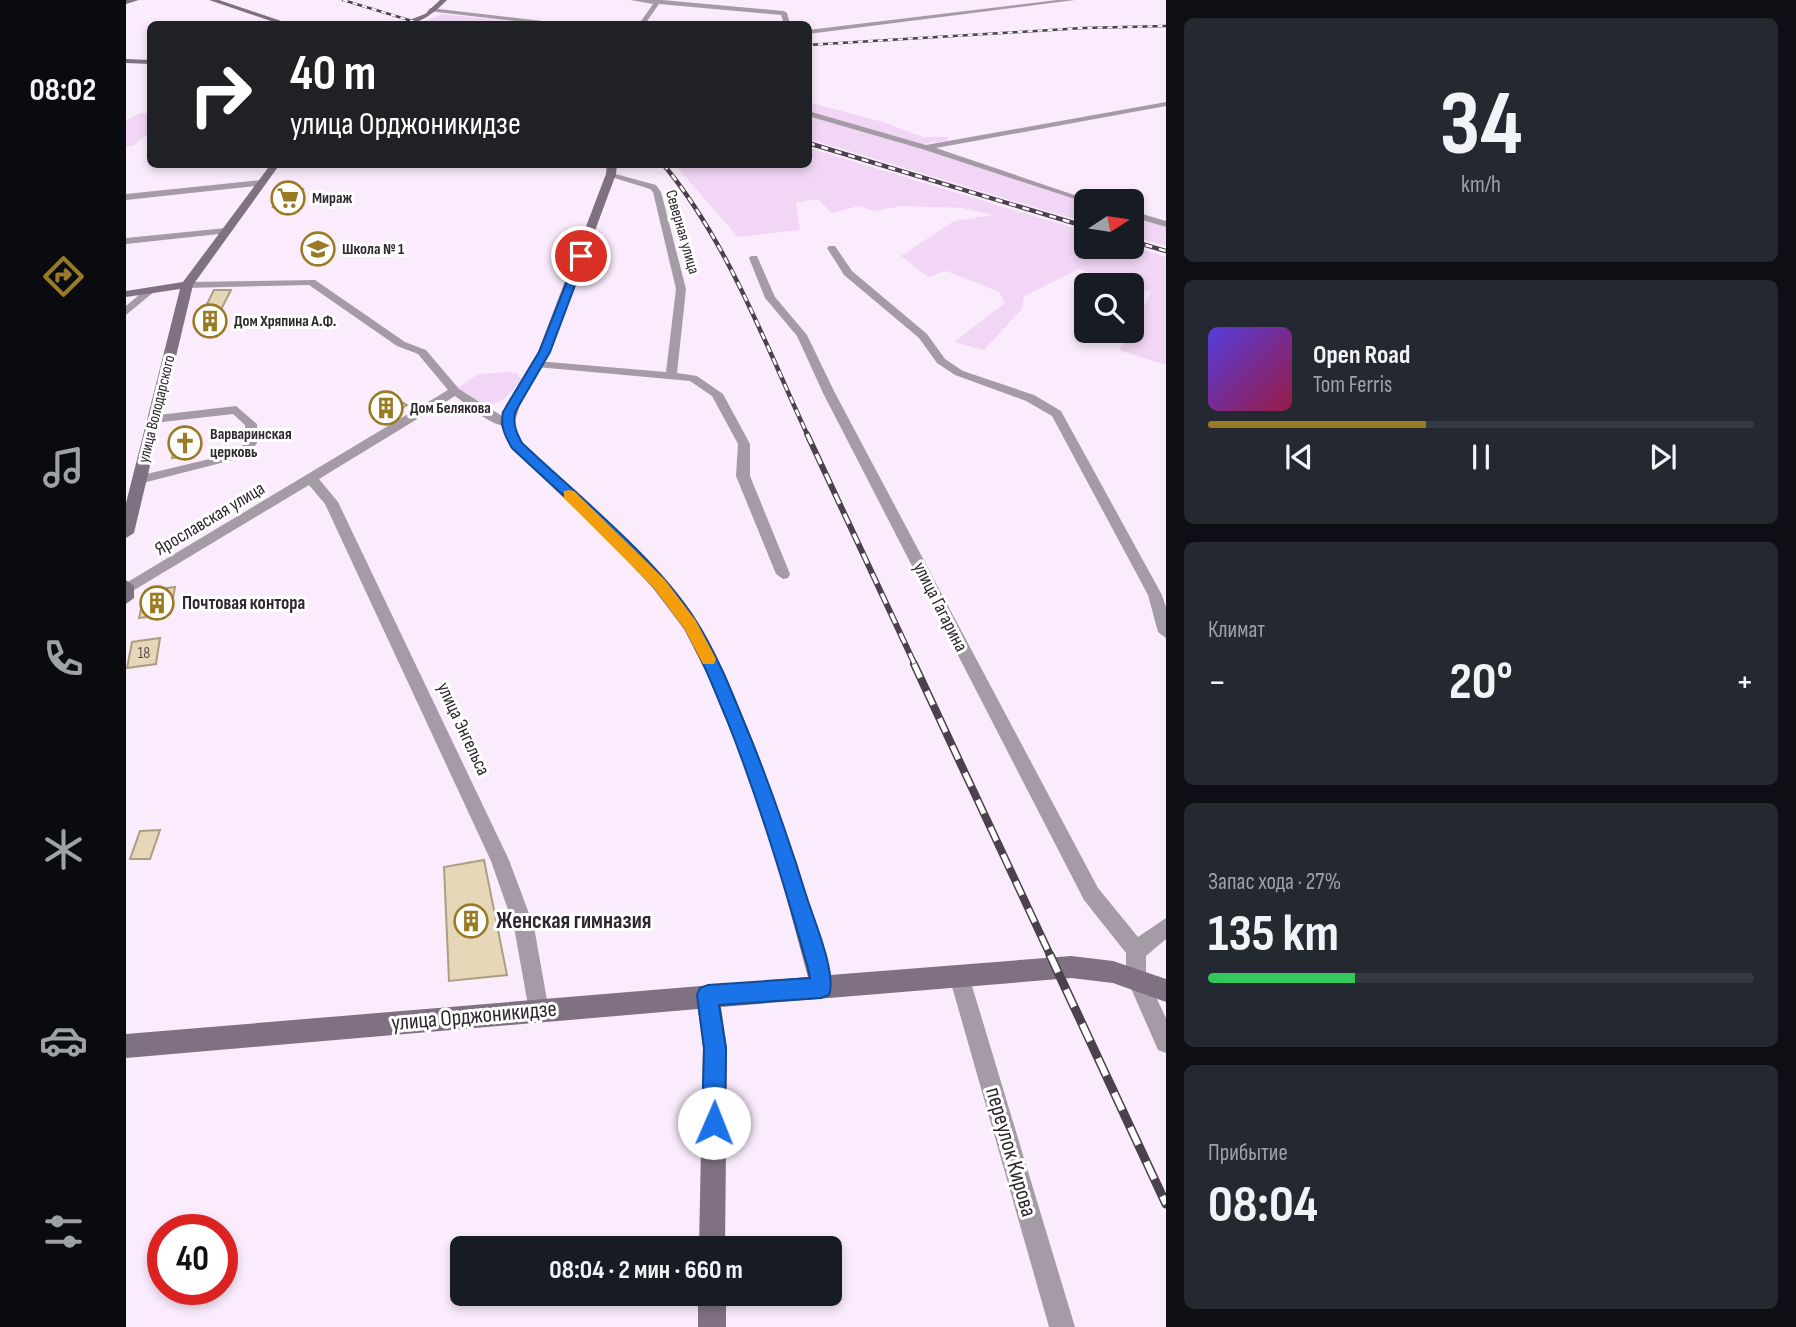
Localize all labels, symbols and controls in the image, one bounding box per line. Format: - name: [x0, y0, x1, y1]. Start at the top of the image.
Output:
- text: 40 m: [290, 45, 376, 104]
- icon: right: [175, 49, 266, 140]
- text: 08:02: [30, 71, 96, 110]
- text: 34: [1439, 71, 1523, 180]
- text: улица Орджоникидзе: [290, 105, 521, 144]
- text: km/h: [1461, 171, 1501, 199]
- supermarket icon: Мираж: [269, 179, 307, 217]
- street label: Северная улица: [661, 188, 703, 276]
- place label: Мираж: [312, 189, 353, 208]
- north arrow: [1074, 189, 1144, 259]
- map controls: [1074, 189, 1144, 343]
- pin: [551, 226, 611, 286]
- school or university icon: Школа № 1: [299, 230, 337, 268]
- icon: arrive: [562, 237, 600, 275]
- place label: Школа № 1: [342, 240, 405, 259]
- icon: directions: [39, 252, 88, 301]
- button: search: [1074, 273, 1144, 343]
- building icon: Дом Хряпина А.Ф.: [191, 302, 229, 340]
- place label: Дом Хряпина А.Ф.: [234, 312, 336, 331]
- text: Open Road: [1313, 340, 1410, 371]
- street label: улица Володарского: [134, 353, 180, 465]
- text: Tom Ferris: [1313, 371, 1392, 399]
- building icon: Дом Белякова: [367, 389, 405, 427]
- place label: Дом Белякова: [410, 399, 491, 418]
- church icon: Варваринская церковь: [166, 424, 204, 462]
- place label: Варваринская церковь: [210, 425, 292, 462]
- icon: previous: [1280, 438, 1318, 476]
- icon: pause: [1462, 438, 1500, 476]
- icon: next: [1644, 438, 1682, 476]
- icon: music: [39, 443, 88, 492]
- street label: Ярославская улица: [151, 477, 269, 561]
- street label: улица Гагарина: [908, 558, 972, 656]
- building icon: Почтовая контора: [138, 584, 176, 622]
- place label: Почтовая контора: [182, 592, 305, 615]
- text: Климат: [1208, 616, 1265, 644]
- icon: phone: [39, 634, 88, 683]
- house number: 18: [138, 644, 150, 663]
- text: 20°: [1449, 651, 1513, 714]
- text: −: [1208, 660, 1227, 705]
- text: +: [1735, 660, 1754, 705]
- street label: улица Энгельса: [431, 679, 495, 779]
- icon: climate: [39, 825, 88, 874]
- text: Запас хода · 27%: [1208, 868, 1341, 896]
- building icon: Женская гимназия: [452, 902, 490, 940]
- text: 135 km: [1208, 903, 1339, 966]
- place label: Женская гимназия: [496, 907, 651, 935]
- street label: улица Орджоникидзе: [390, 995, 558, 1037]
- icon: car: [39, 1016, 88, 1065]
- street label: переулок Кирова: [979, 1084, 1043, 1220]
- position arrow: [677, 1086, 751, 1160]
- text: Прибытие: [1208, 1139, 1288, 1167]
- text: 08:04: [1208, 1174, 1318, 1237]
- icon: filters: [39, 1207, 88, 1256]
- speed limit sign: 40: [147, 1214, 238, 1305]
- text: 08:04 · 2 мин · 660 m: [549, 1255, 743, 1286]

